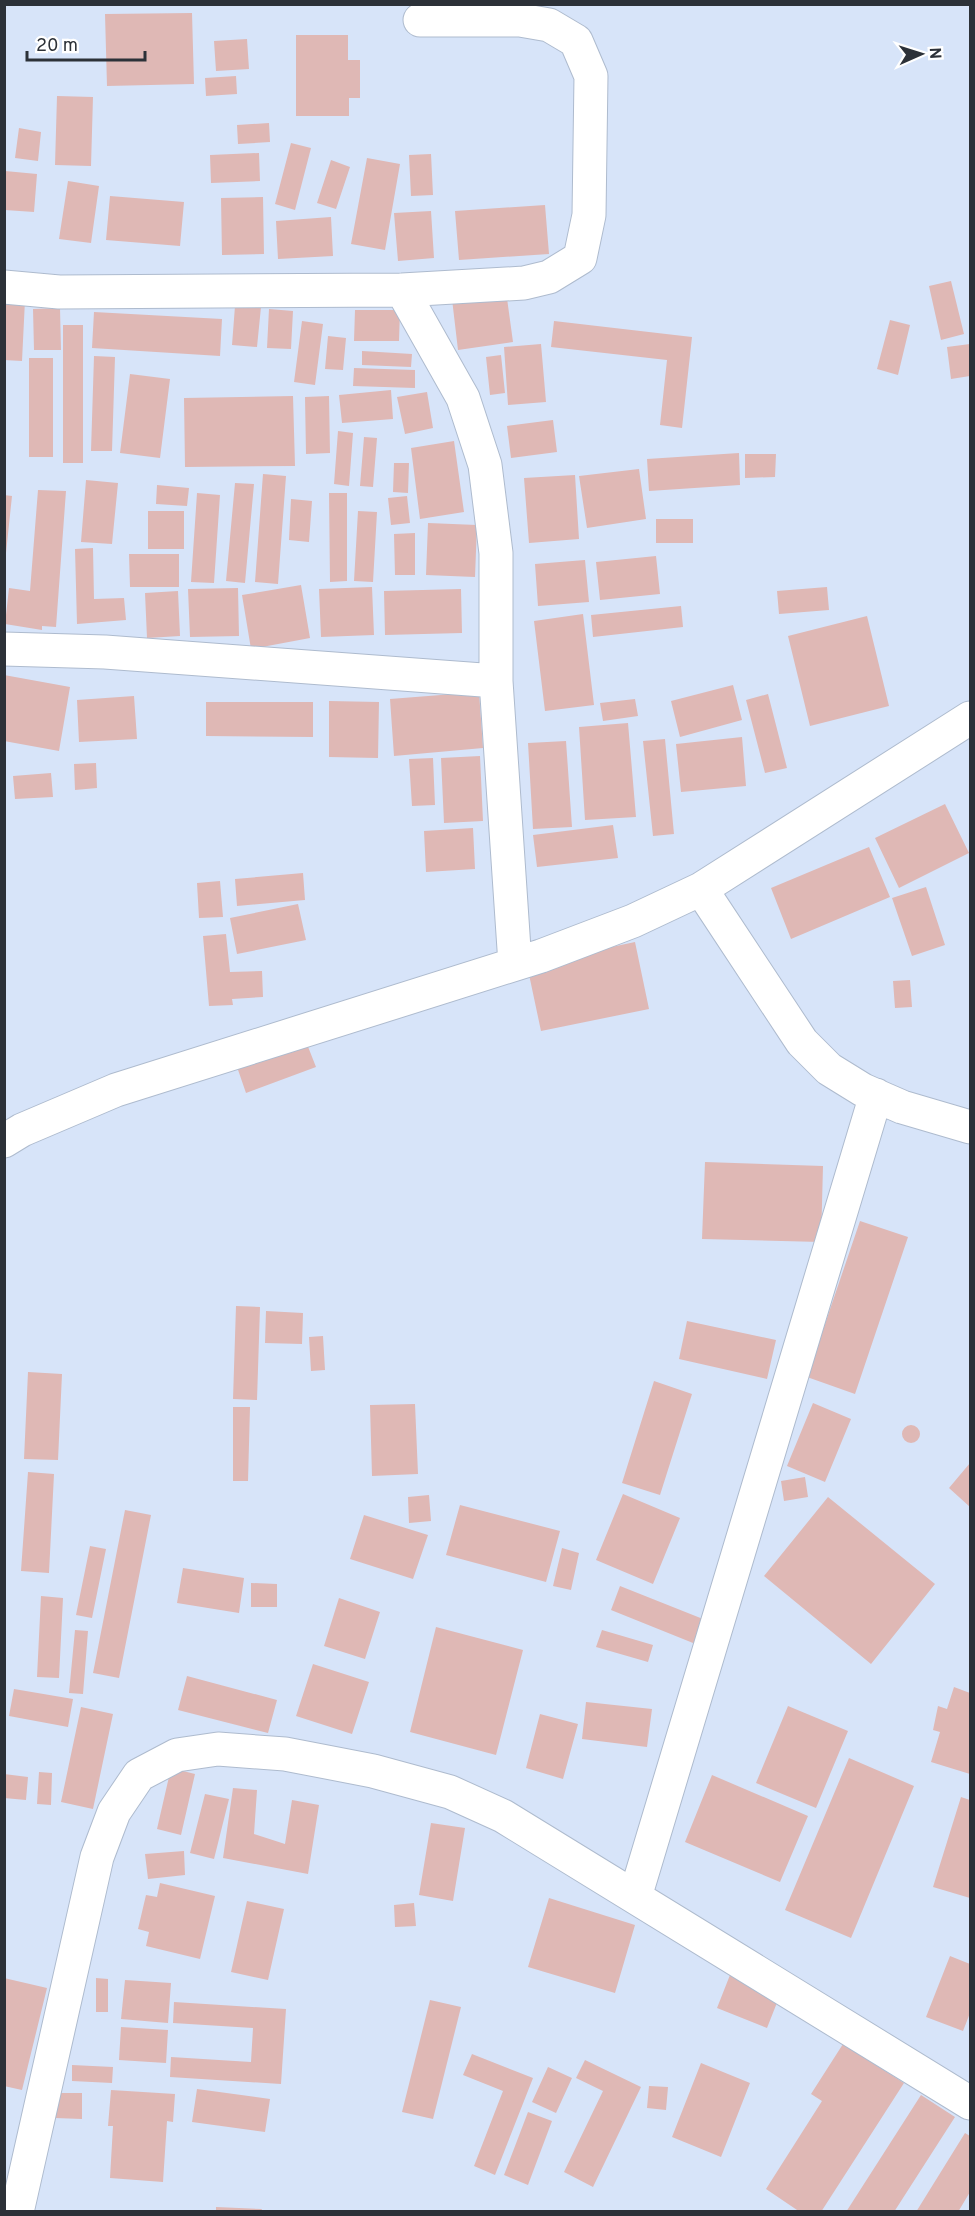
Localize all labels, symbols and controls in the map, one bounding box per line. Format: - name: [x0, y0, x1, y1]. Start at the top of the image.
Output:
- scale bar: [27, 24, 146, 62]
- north arrow: [891, 24, 951, 84]
- text: 20 m: [36, 35, 78, 58]
- text: N: [924, 47, 944, 60]

